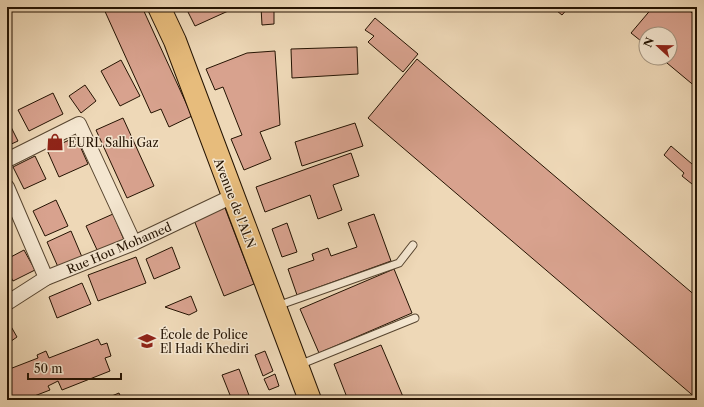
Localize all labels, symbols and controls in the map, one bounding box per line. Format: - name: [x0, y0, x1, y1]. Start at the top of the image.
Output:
- north arrow: [638, 26, 678, 66]
- text: N: [640, 35, 657, 49]
- shop icon: EURL Salhi Gaz: [45, 132, 65, 152]
- place label: EURL Salhi Gaz: [68, 135, 159, 150]
- street label: Avenue de l'ALN: [211, 155, 259, 250]
- street label: Rue Hou Mohamed: [64, 219, 174, 277]
- place label: École de Police El Hadi Khediri: [160, 326, 249, 356]
- school or university icon: École de Police El Hadi Khediri: [137, 331, 157, 351]
- scale bar: [28, 355, 121, 381]
- text: 50 m: [34, 361, 63, 376]

